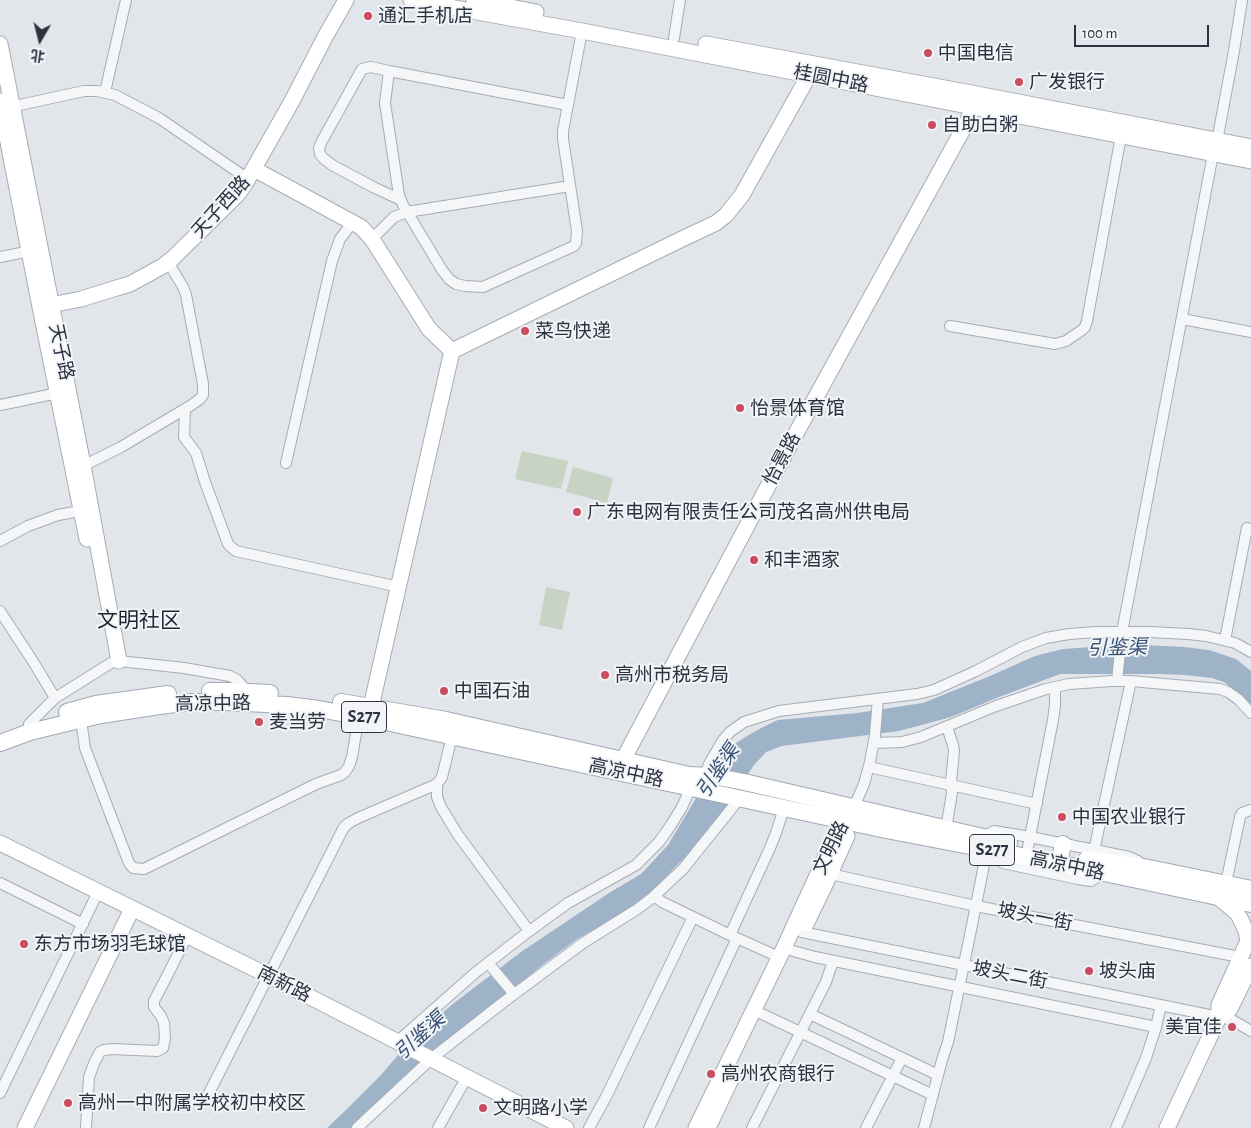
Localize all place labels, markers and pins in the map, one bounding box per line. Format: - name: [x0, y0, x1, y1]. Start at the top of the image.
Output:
- place label: 通汇手机店: [378, 5, 473, 27]
- marker: 通汇手机店: [362, 10, 374, 22]
- place label: 中国电信: [938, 42, 1014, 64]
- marker: 中国电信: [922, 47, 934, 59]
- place label: 广发银行: [1029, 71, 1105, 93]
- marker: 广发银行: [1013, 76, 1025, 88]
- place label: 自助白粥: [942, 114, 1018, 136]
- marker: 自助白粥: [926, 119, 938, 131]
- place label: 菜鸟快递: [535, 320, 611, 342]
- marker: 菜鸟快递: [519, 325, 531, 337]
- place label: 怡景体育馆: [750, 397, 845, 419]
- marker: 怡景体育馆: [734, 402, 746, 414]
- place label: 广东电网有限责任公司茂名高州供电局: [587, 501, 910, 523]
- marker: 广东电网有限责任公司茂名高州供电局: [571, 506, 583, 518]
- place label: 和丰酒家: [764, 549, 840, 571]
- marker: 和丰酒家: [748, 554, 760, 566]
- place label: 高州市税务局: [615, 664, 729, 686]
- marker: 高州市税务局: [599, 669, 611, 681]
- place label: 中国石油: [454, 680, 530, 702]
- marker: 中国石油: [438, 685, 450, 697]
- place label: 麦当劳: [269, 711, 326, 733]
- marker: 麦当劳: [253, 716, 265, 728]
- place label: 中国农业银行: [1072, 806, 1186, 828]
- marker: 中国农业银行: [1056, 811, 1068, 823]
- place label: 东方市场羽毛球馆: [34, 933, 186, 955]
- marker: 东方市场羽毛球馆: [18, 938, 30, 950]
- place label: 坡头庙: [1099, 960, 1156, 982]
- marker: 坡头庙: [1083, 965, 1095, 977]
- place label: 美宜佳: [1165, 1016, 1222, 1038]
- marker: 美宜佳: [1226, 1021, 1238, 1033]
- place label: 高州农商银行: [721, 1063, 835, 1085]
- marker: 高州农商银行: [705, 1068, 717, 1080]
- place label: 高州一中附属学校初中校区: [78, 1092, 306, 1114]
- marker: 高州一中附属学校初中校区: [62, 1097, 74, 1109]
- place label: 文明路小学: [493, 1097, 588, 1119]
- marker: 文明路小学: [477, 1102, 489, 1114]

